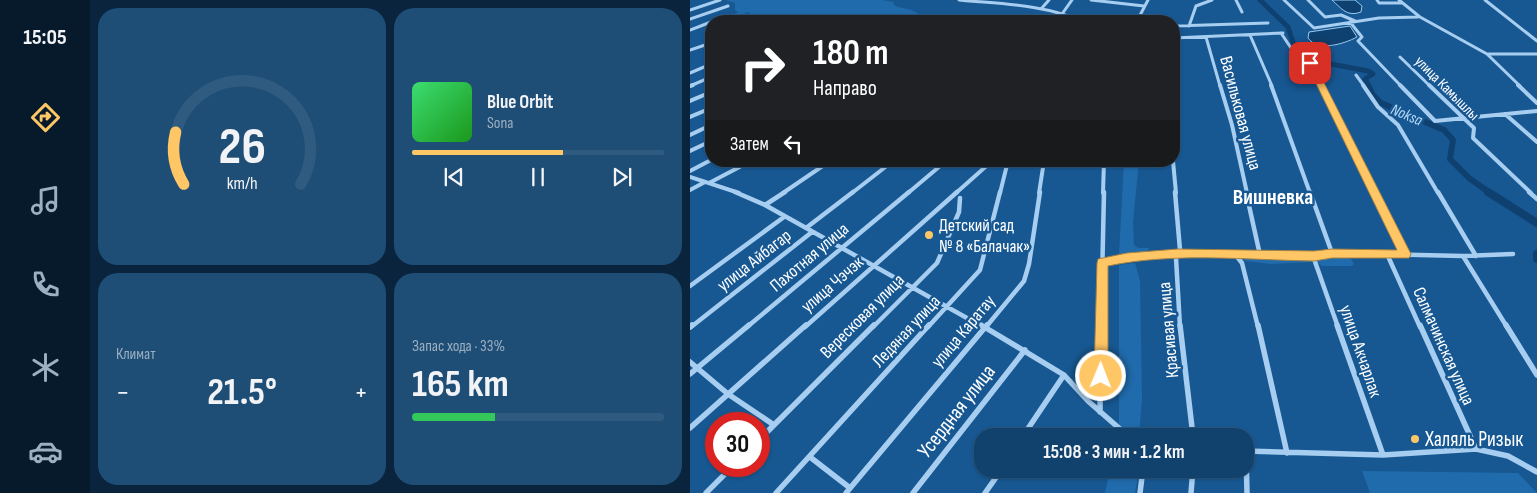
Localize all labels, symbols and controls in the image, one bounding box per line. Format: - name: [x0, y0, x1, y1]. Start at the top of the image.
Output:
- text: 15:05: [23, 24, 67, 51]
- text: 180 m: [813, 32, 889, 75]
- icon: right: [730, 35, 795, 100]
- pin: [1289, 42, 1331, 84]
- icon: arrive: [1296, 49, 1324, 77]
- street label: улица Камышлы: [1410, 52, 1483, 125]
- street label: Васильковая улица: [1215, 54, 1266, 172]
- text: Направо: [813, 75, 877, 102]
- text: Blue Orbit: [487, 91, 553, 114]
- icon: directions: [28, 100, 63, 135]
- water label: Noksa: [1388, 100, 1426, 131]
- text: Sona: [487, 114, 514, 133]
- text: 26: [218, 116, 266, 179]
- icon: left: [779, 130, 807, 158]
- text: Затем: [730, 133, 769, 156]
- icon: previous: [440, 163, 468, 191]
- icon: pause: [524, 163, 552, 191]
- icon: next: [608, 163, 636, 191]
- text: km/h: [227, 173, 257, 194]
- icon: music: [28, 183, 63, 218]
- district label: Вишневка: [1233, 184, 1313, 211]
- place label: Детский сад № 8 «Балачак»: [939, 215, 1030, 257]
- street label: Пахотная улица: [766, 218, 853, 296]
- street label: улица Айбагар: [713, 225, 796, 296]
- marker: Детский сад № 8 «Балачак»: [923, 229, 935, 241]
- street label: улица Чэчэк: [797, 252, 868, 317]
- icon: phone: [28, 267, 63, 302]
- street label: Вересковая улица: [816, 270, 909, 363]
- street label: Красивая улица: [1154, 281, 1183, 379]
- street label: Салмачинская улица: [1408, 284, 1479, 409]
- street label: Ледяная улица: [868, 291, 945, 372]
- street label: улица Каратау: [927, 291, 1000, 372]
- street label: улица Акчарлак: [1335, 302, 1386, 400]
- text: Запас хода · 33%: [412, 337, 505, 356]
- text: Климат: [116, 345, 156, 364]
- position arrow: [1074, 349, 1126, 401]
- icon: climate: [28, 350, 63, 385]
- street label: Усердная улица: [912, 360, 1001, 463]
- text: 165 km: [412, 362, 509, 407]
- text: 21.5°: [207, 370, 277, 415]
- text: −: [116, 376, 130, 409]
- text: +: [354, 376, 368, 409]
- speed limit sign: 30: [705, 412, 770, 477]
- place label: Халяль Ризык: [1424, 427, 1523, 452]
- marker: Халяль Ризык: [1409, 433, 1421, 445]
- icon: car: [28, 434, 63, 469]
- text: 15:08 · 3 мин · 1.2 km: [1043, 441, 1185, 464]

